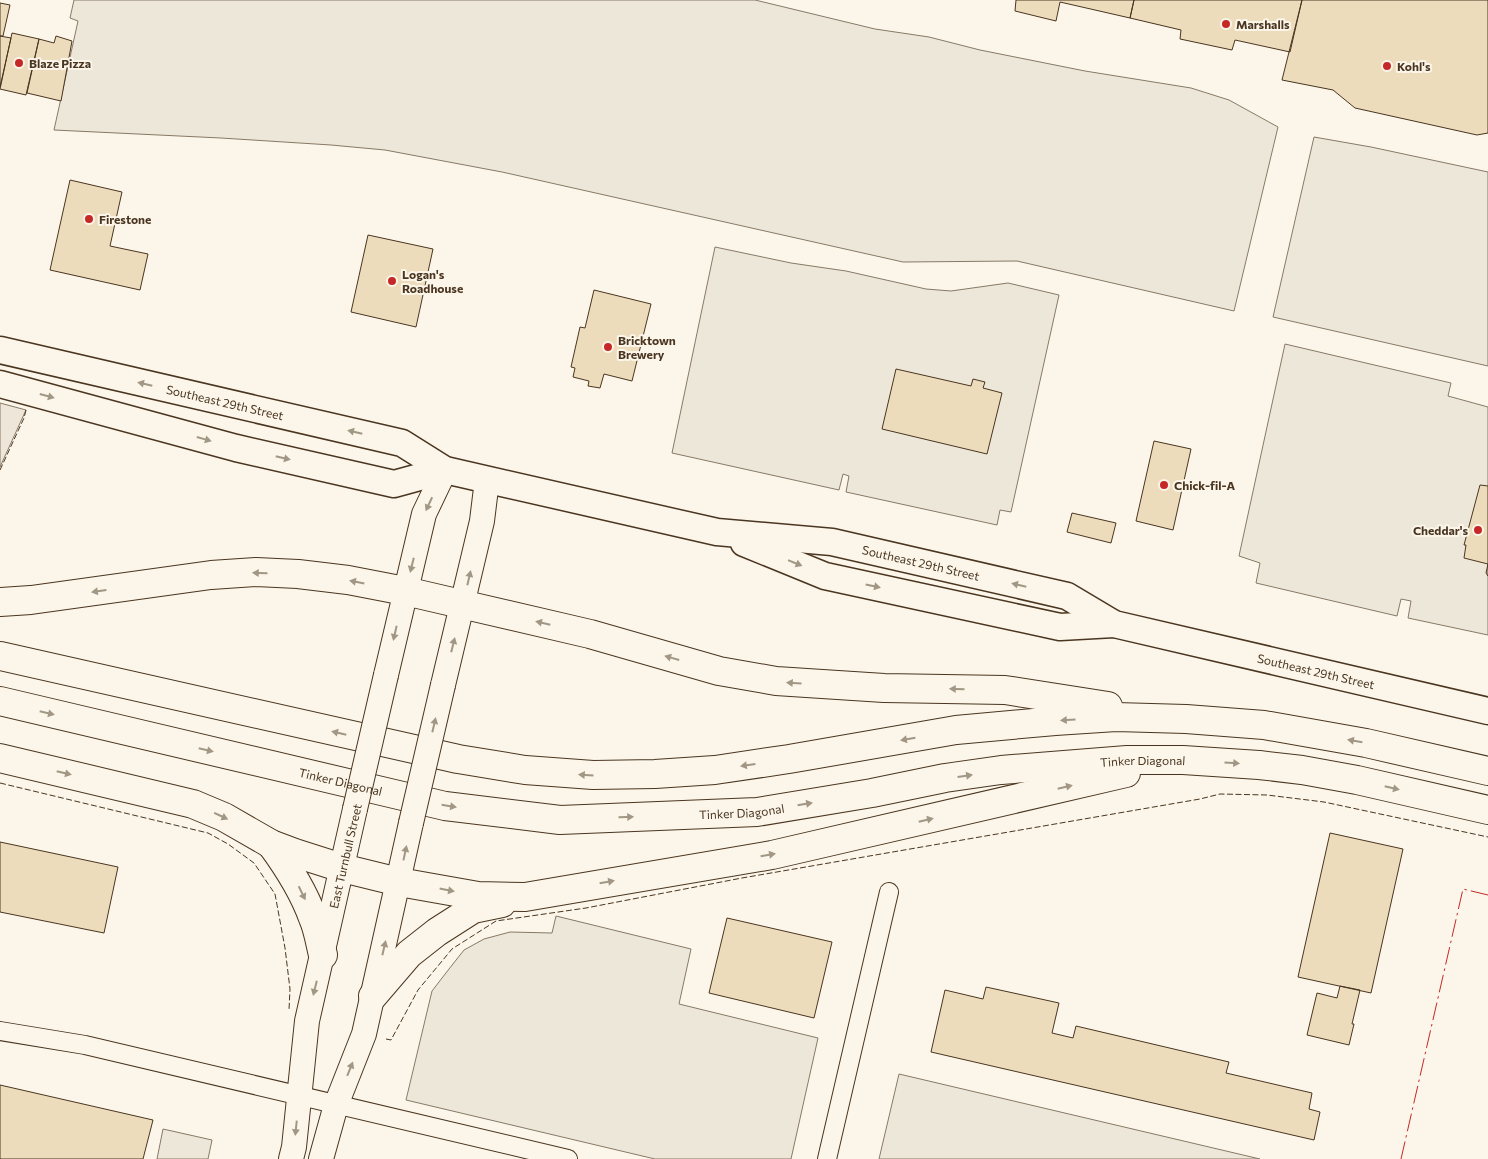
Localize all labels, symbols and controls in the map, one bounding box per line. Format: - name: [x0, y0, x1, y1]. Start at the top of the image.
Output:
- place label: Marshalls: [1236, 17, 1290, 31]
- marker: Marshalls: [1220, 18, 1232, 30]
- place label: Blaze Pizza: [29, 56, 91, 70]
- marker: Blaze Pizza: [13, 57, 25, 69]
- place label: Kohl's: [1397, 59, 1431, 73]
- marker: Kohl's: [1381, 60, 1393, 72]
- place label: Firestone: [99, 212, 151, 226]
- marker: Firestone: [83, 213, 95, 225]
- place label: Logan's Roadhouse: [402, 267, 463, 295]
- marker: Logan's Roadhouse: [386, 275, 398, 287]
- place label: Bricktown Brewery: [618, 333, 676, 361]
- marker: Bricktown Brewery: [602, 341, 614, 353]
- one-way arrow: [138, 380, 153, 388]
- street label: Southeast 29th Street: [165, 382, 285, 422]
- one-way arrow: [40, 392, 55, 400]
- one-way arrow: [347, 428, 362, 436]
- one-way arrow: [197, 435, 212, 443]
- one-way arrow: [276, 454, 291, 462]
- place label: Chick-fil-A: [1174, 478, 1235, 492]
- marker: Chick-fil-A: [1158, 479, 1170, 491]
- one-way arrow: [425, 497, 433, 511]
- place label: Cheddar's: [1413, 523, 1468, 537]
- marker: Cheddar's: [1472, 524, 1484, 536]
- street label: Southeast 29th Street: [861, 542, 981, 583]
- one-way arrow: [407, 557, 415, 572]
- one-way arrow: [788, 560, 802, 568]
- one-way arrow: [252, 568, 268, 576]
- one-way arrow: [465, 571, 473, 586]
- one-way arrow: [349, 577, 365, 585]
- one-way arrow: [1012, 581, 1027, 589]
- one-way arrow: [865, 582, 880, 590]
- one-way arrow: [90, 587, 106, 595]
- one-way arrow: [535, 619, 550, 627]
- one-way arrow: [391, 625, 399, 640]
- one-way arrow: [449, 638, 457, 653]
- street label: Southeast 29th Street: [1256, 651, 1376, 691]
- one-way arrow: [664, 653, 679, 661]
- one-way arrow: [786, 678, 802, 686]
- one-way arrow: [948, 685, 964, 693]
- one-way arrow: [40, 709, 55, 717]
- one-way arrow: [1059, 716, 1075, 724]
- one-way arrow: [430, 717, 438, 732]
- one-way arrow: [332, 729, 347, 737]
- one-way arrow: [899, 735, 915, 743]
- one-way arrow: [1347, 737, 1363, 745]
- one-way arrow: [198, 746, 213, 754]
- street label: Tinker Diagonal: [1100, 753, 1186, 769]
- one-way arrow: [1224, 759, 1240, 767]
- one-way arrow: [739, 761, 755, 769]
- street label: Tinker Diagonal: [297, 765, 384, 798]
- one-way arrow: [57, 769, 72, 777]
- one-way arrow: [577, 770, 593, 778]
- one-way arrow: [957, 771, 973, 779]
- one-way arrow: [1058, 783, 1073, 791]
- one-way arrow: [1384, 784, 1400, 792]
- one-way arrow: [797, 800, 813, 808]
- street label: Tinker Diagonal: [699, 801, 785, 821]
- street label: East Turnbull Street: [326, 802, 364, 910]
- one-way arrow: [442, 803, 458, 811]
- one-way arrow: [214, 812, 228, 820]
- one-way arrow: [618, 813, 634, 821]
- one-way arrow: [919, 816, 934, 824]
- one-way arrow: [401, 845, 409, 860]
- one-way arrow: [760, 851, 776, 859]
- one-way arrow: [600, 878, 616, 886]
- one-way arrow: [299, 886, 307, 900]
- one-way arrow: [439, 886, 455, 894]
- one-way arrow: [380, 941, 388, 956]
- one-way arrow: [311, 981, 319, 996]
- one-way arrow: [346, 1062, 354, 1077]
- one-way arrow: [292, 1120, 300, 1136]

